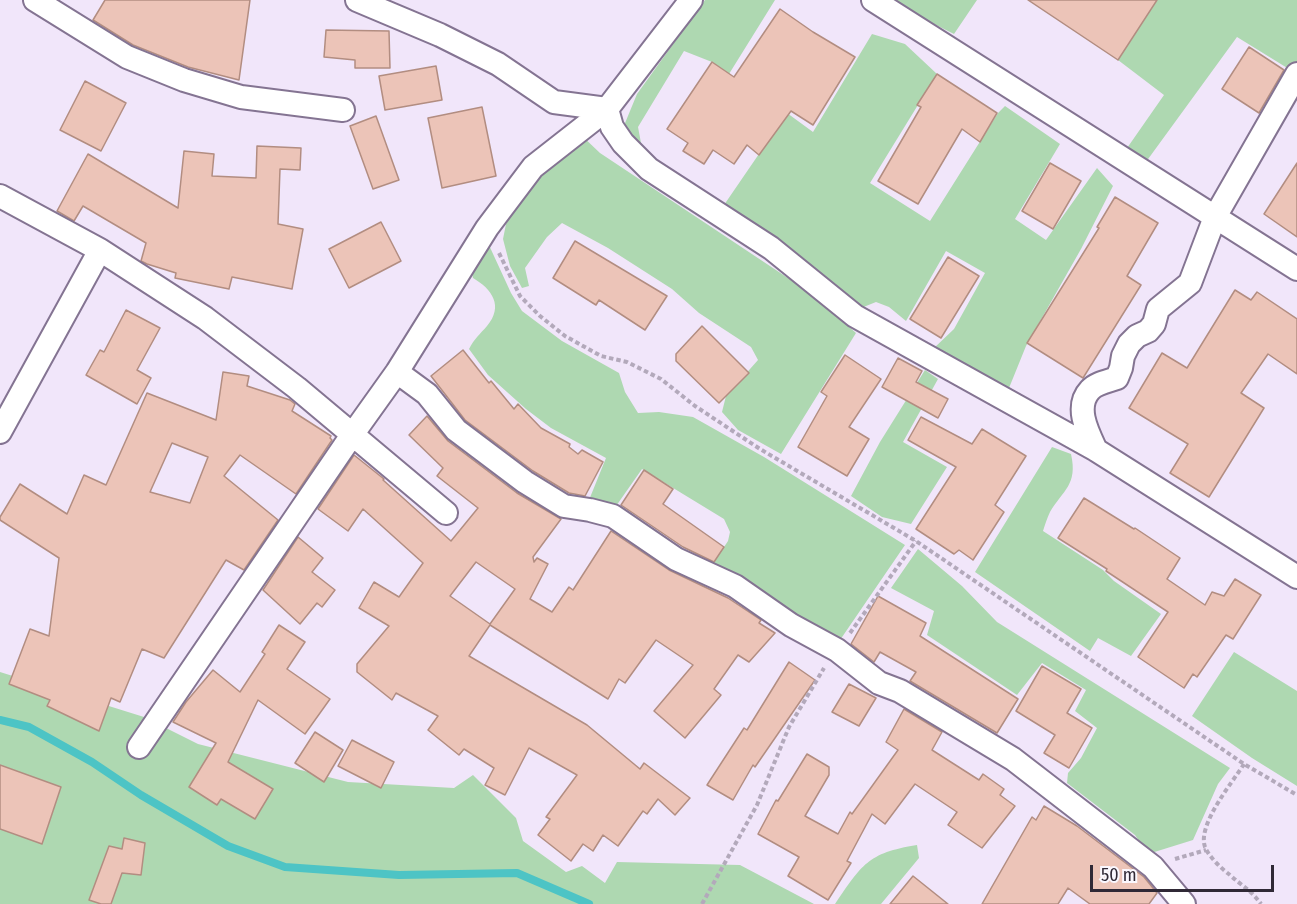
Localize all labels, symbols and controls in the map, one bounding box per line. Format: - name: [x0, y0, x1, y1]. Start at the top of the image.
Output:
- scale bar: [1093, 853, 1278, 891]
- text: 50 m: [1101, 864, 1137, 886]

